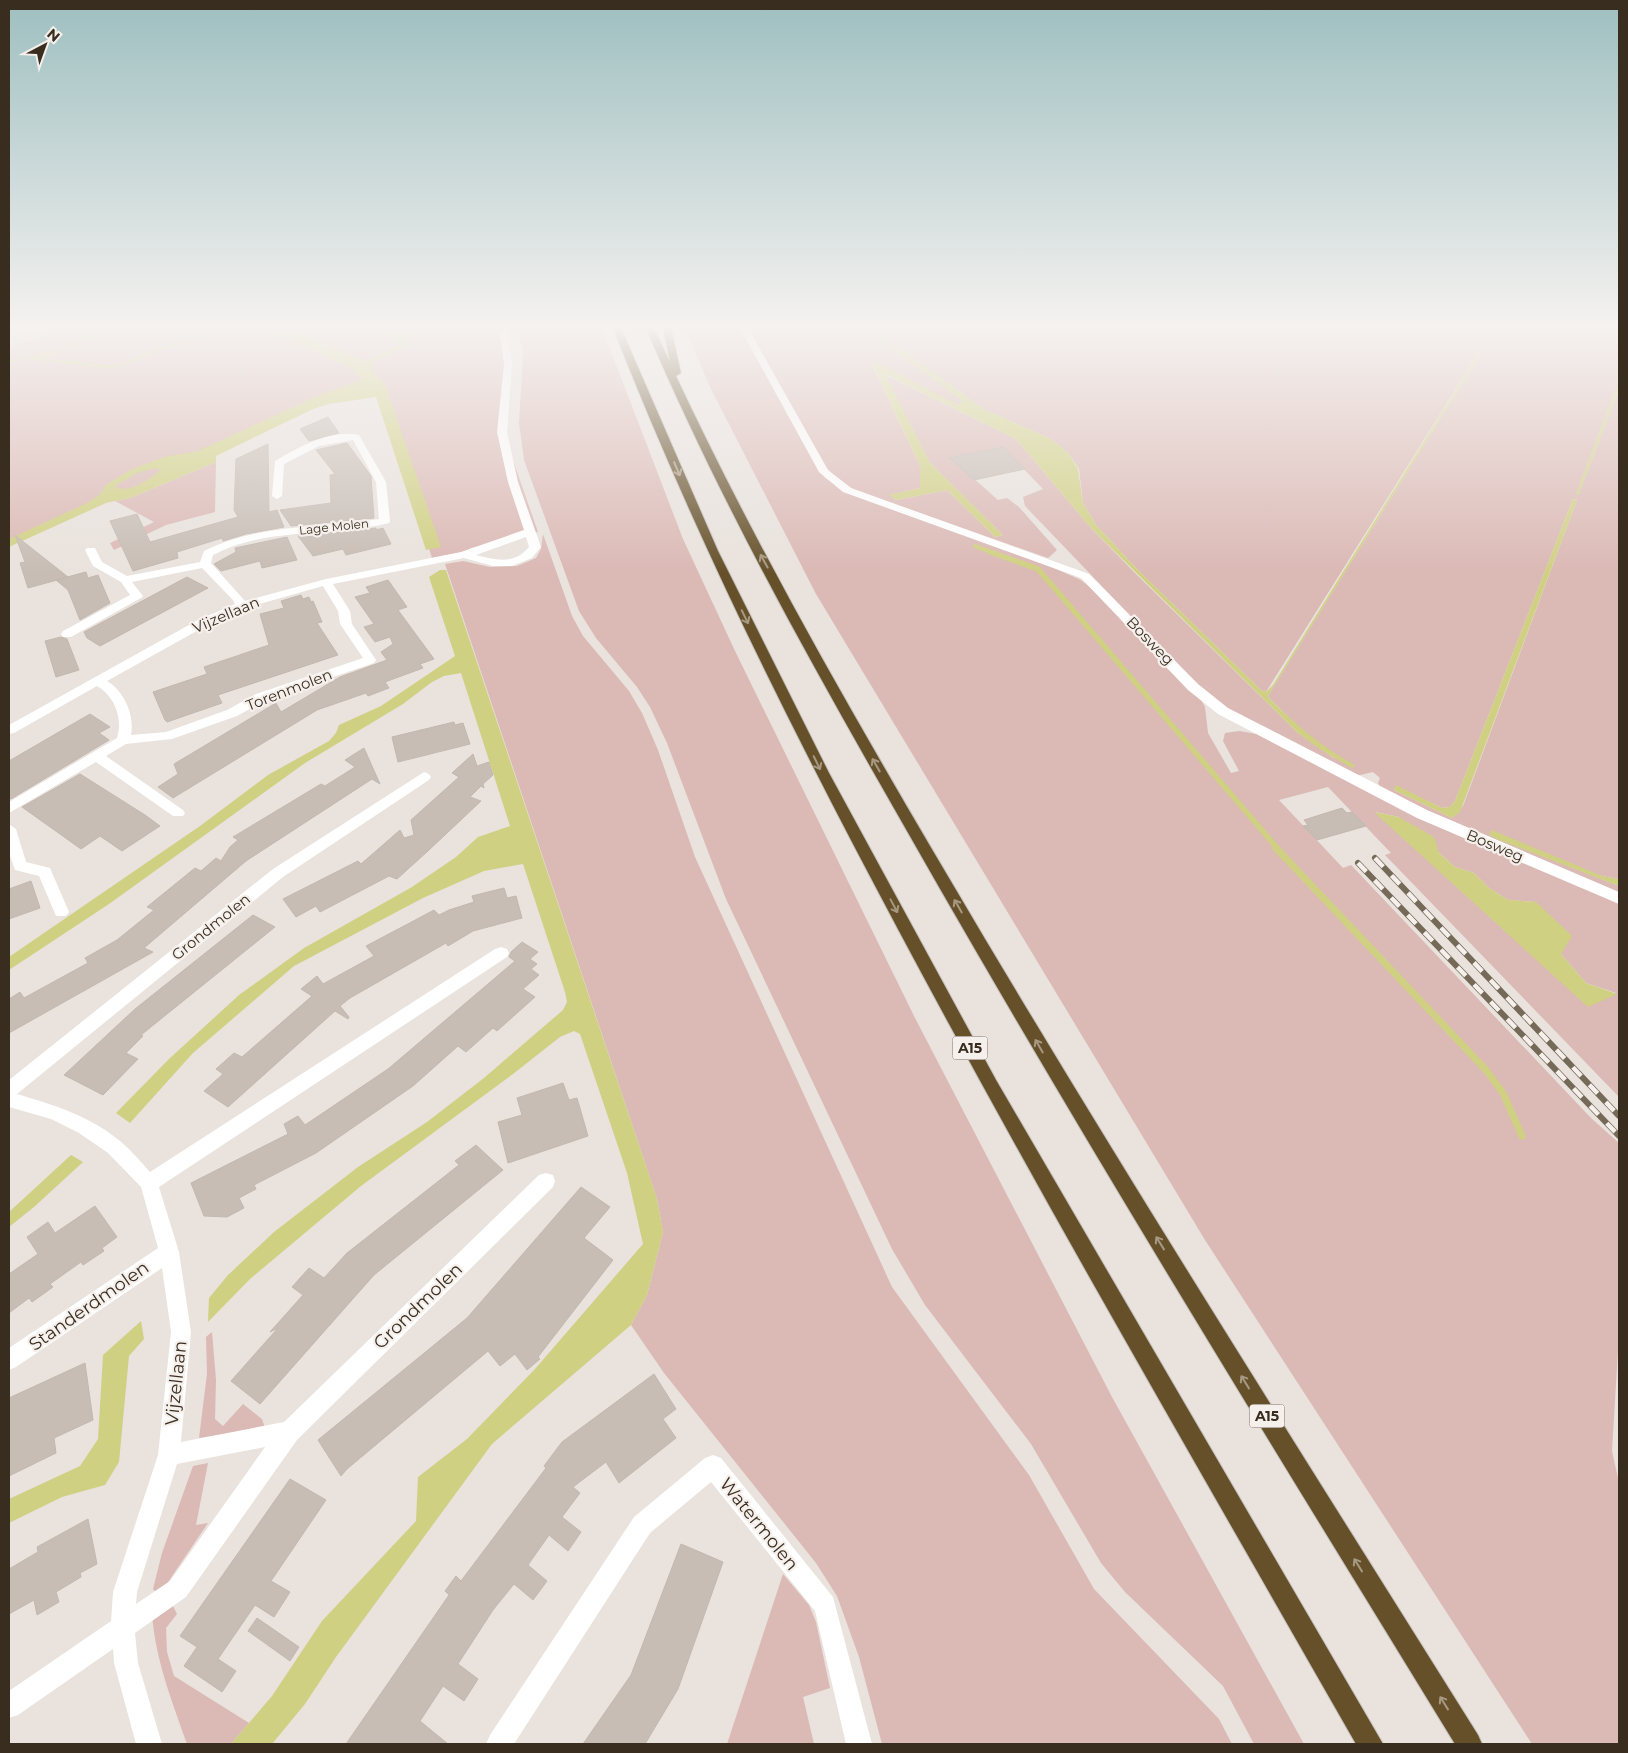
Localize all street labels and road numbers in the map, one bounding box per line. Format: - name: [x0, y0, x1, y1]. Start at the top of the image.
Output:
- street label: Lage Molen: [298, 515, 370, 538]
- street label: Vijzellaan: [189, 592, 262, 637]
- street label: Bosweg: [1123, 612, 1178, 669]
- street label: Torenmolen: [243, 664, 335, 715]
- street label: Bosweg: [1464, 825, 1527, 866]
- street label: Grondmolen: [168, 889, 254, 964]
- road number: A15: [952, 1036, 988, 1060]
- street label: Standerdmolen: [25, 1256, 153, 1356]
- street label: Grondmolen: [369, 1258, 467, 1354]
- street label: Vijzellaan: [161, 1340, 191, 1426]
- road number: A15: [1250, 1404, 1284, 1428]
- street label: Watermolen: [715, 1473, 803, 1575]

